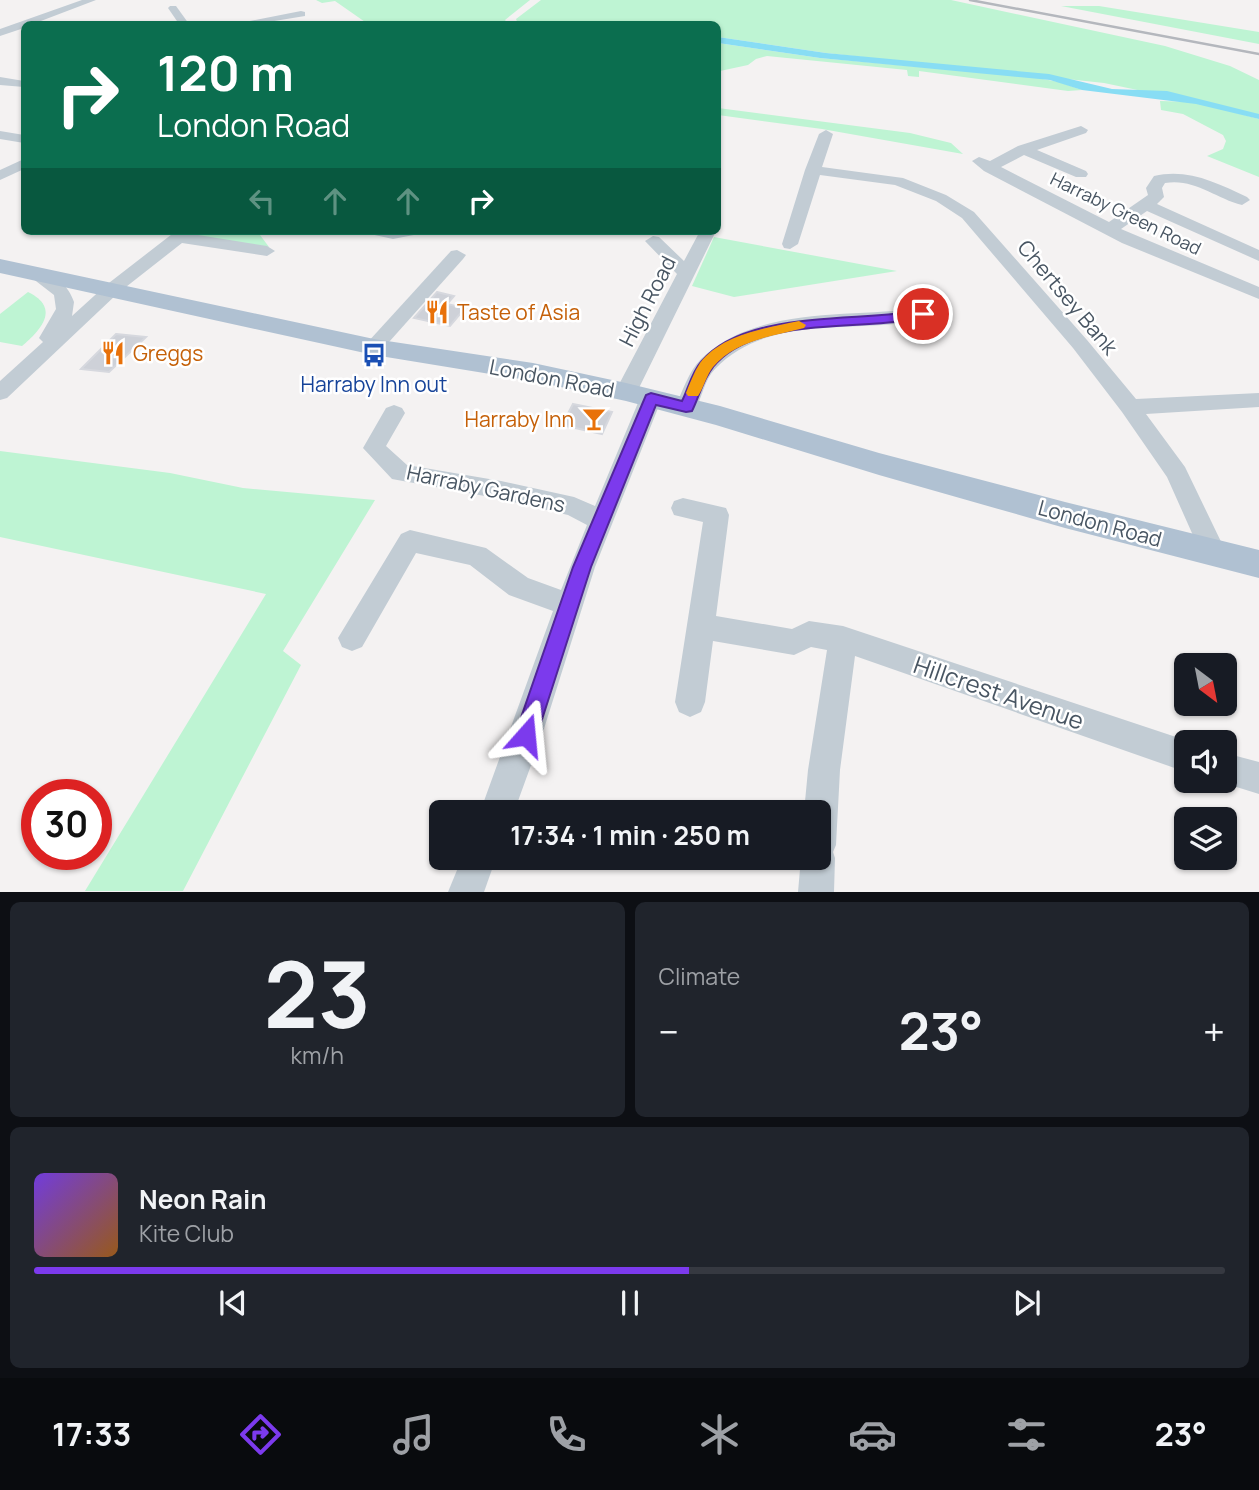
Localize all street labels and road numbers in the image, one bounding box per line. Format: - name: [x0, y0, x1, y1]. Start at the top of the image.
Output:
- street label: Harraby Green Road: [1047, 166, 1205, 260]
- street label: Chertsey Bank: [1012, 234, 1125, 361]
- street label: High Road: [612, 251, 682, 351]
- street label: London Road: [487, 352, 617, 404]
- street label: Harraby Gardens: [404, 458, 568, 518]
- street label: London Road: [1035, 493, 1165, 553]
- street label: Hillcrest Avenue: [909, 647, 1089, 737]

